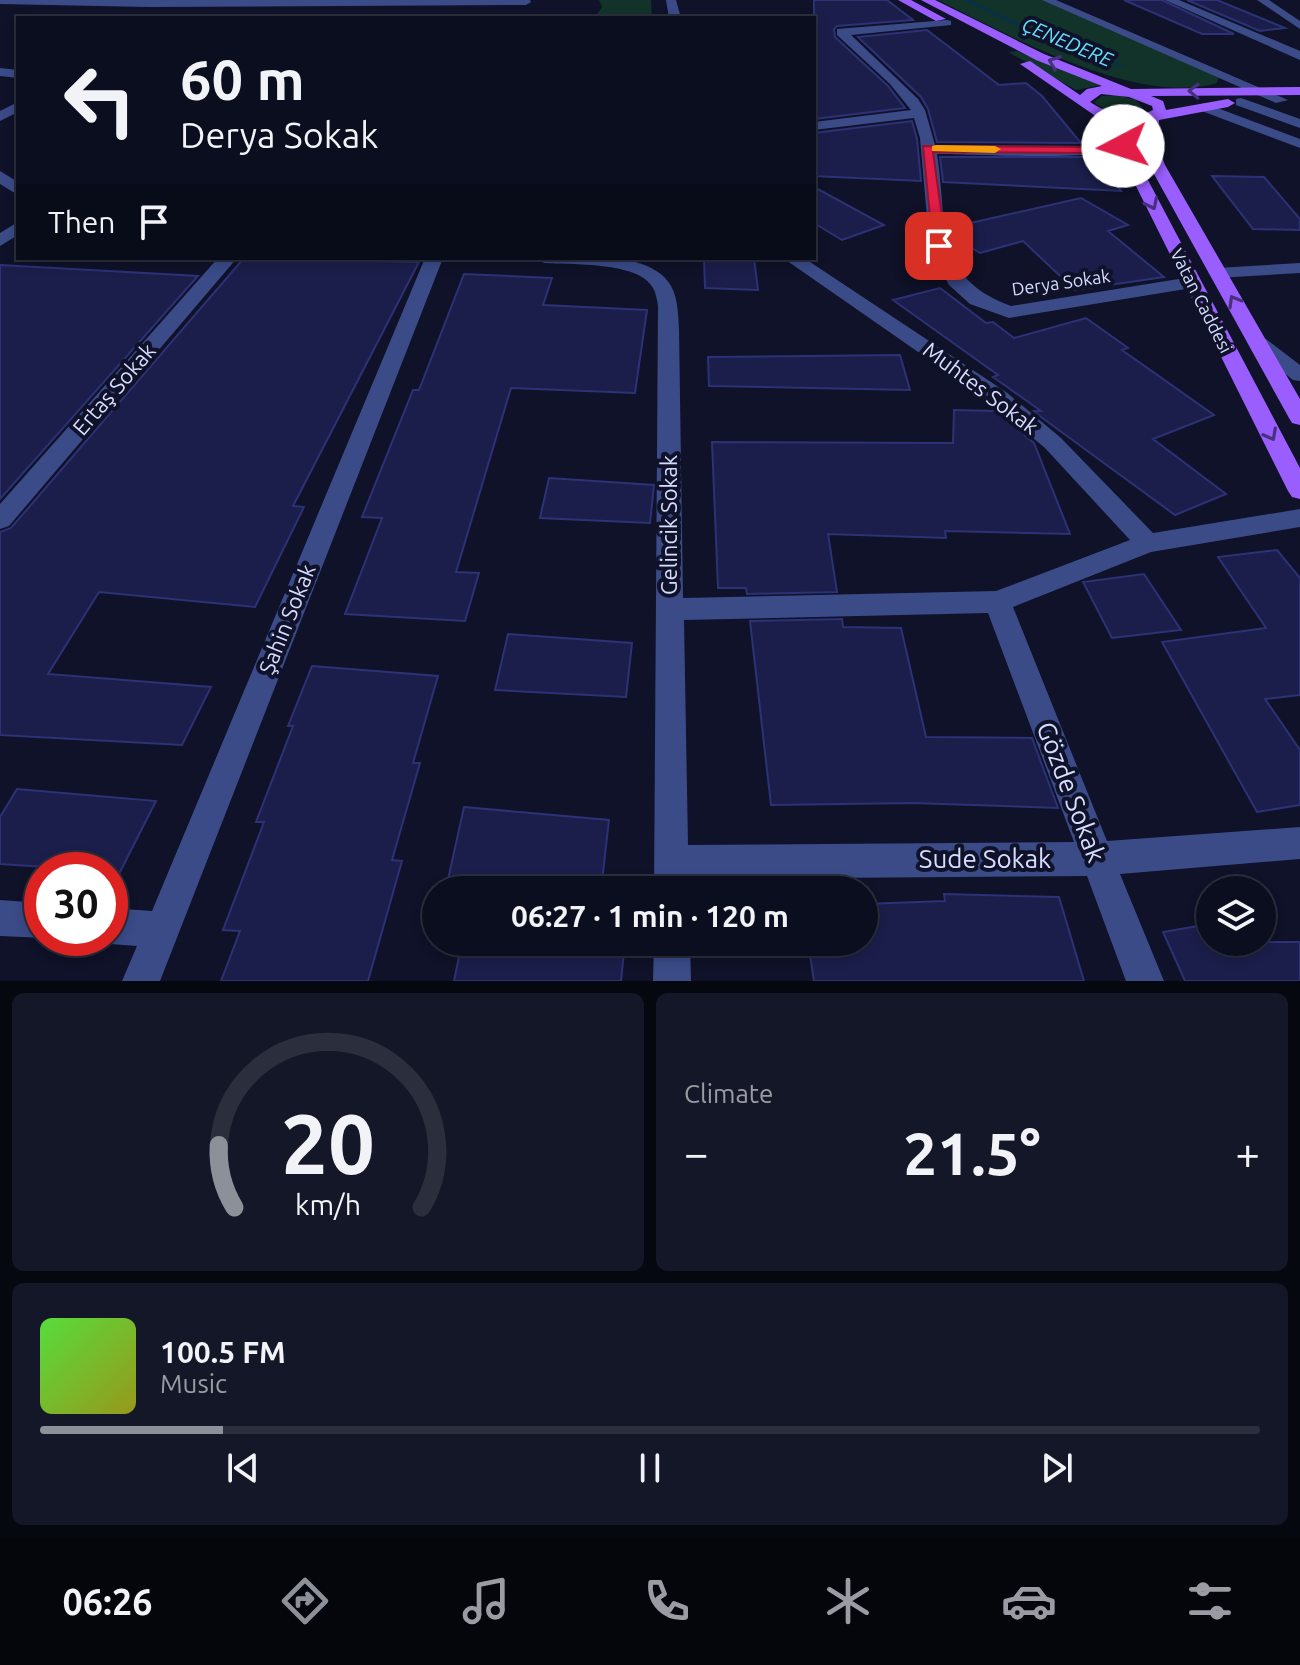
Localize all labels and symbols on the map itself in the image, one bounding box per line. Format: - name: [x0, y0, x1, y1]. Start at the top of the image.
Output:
- water label: ÇENEDERE: [1019, 12, 1117, 71]
- one-way arrow: [1048, 55, 1062, 72]
- one-way arrow: [1187, 82, 1200, 100]
- position arrow: [1081, 104, 1165, 188]
- one-way arrow: [1142, 196, 1158, 211]
- pin: [905, 212, 973, 280]
- street label: Vatan Caddesi: [1167, 245, 1237, 356]
- street label: Derya Sokak: [1010, 265, 1111, 299]
- one-way arrow: [1228, 295, 1244, 310]
- street label: Muhtes Sokak: [919, 336, 1044, 439]
- street label: Ertaş Sokak: [67, 338, 160, 440]
- one-way arrow: [1261, 427, 1276, 442]
- street label: Gelincik Sokak: [656, 455, 681, 595]
- street label: Şahin Sokak: [253, 560, 320, 677]
- street label: Gözde Sokak: [1031, 718, 1112, 866]
- street label: Sude Sokak: [919, 844, 1051, 873]
- speed limit sign: 30: [24, 852, 128, 956]

